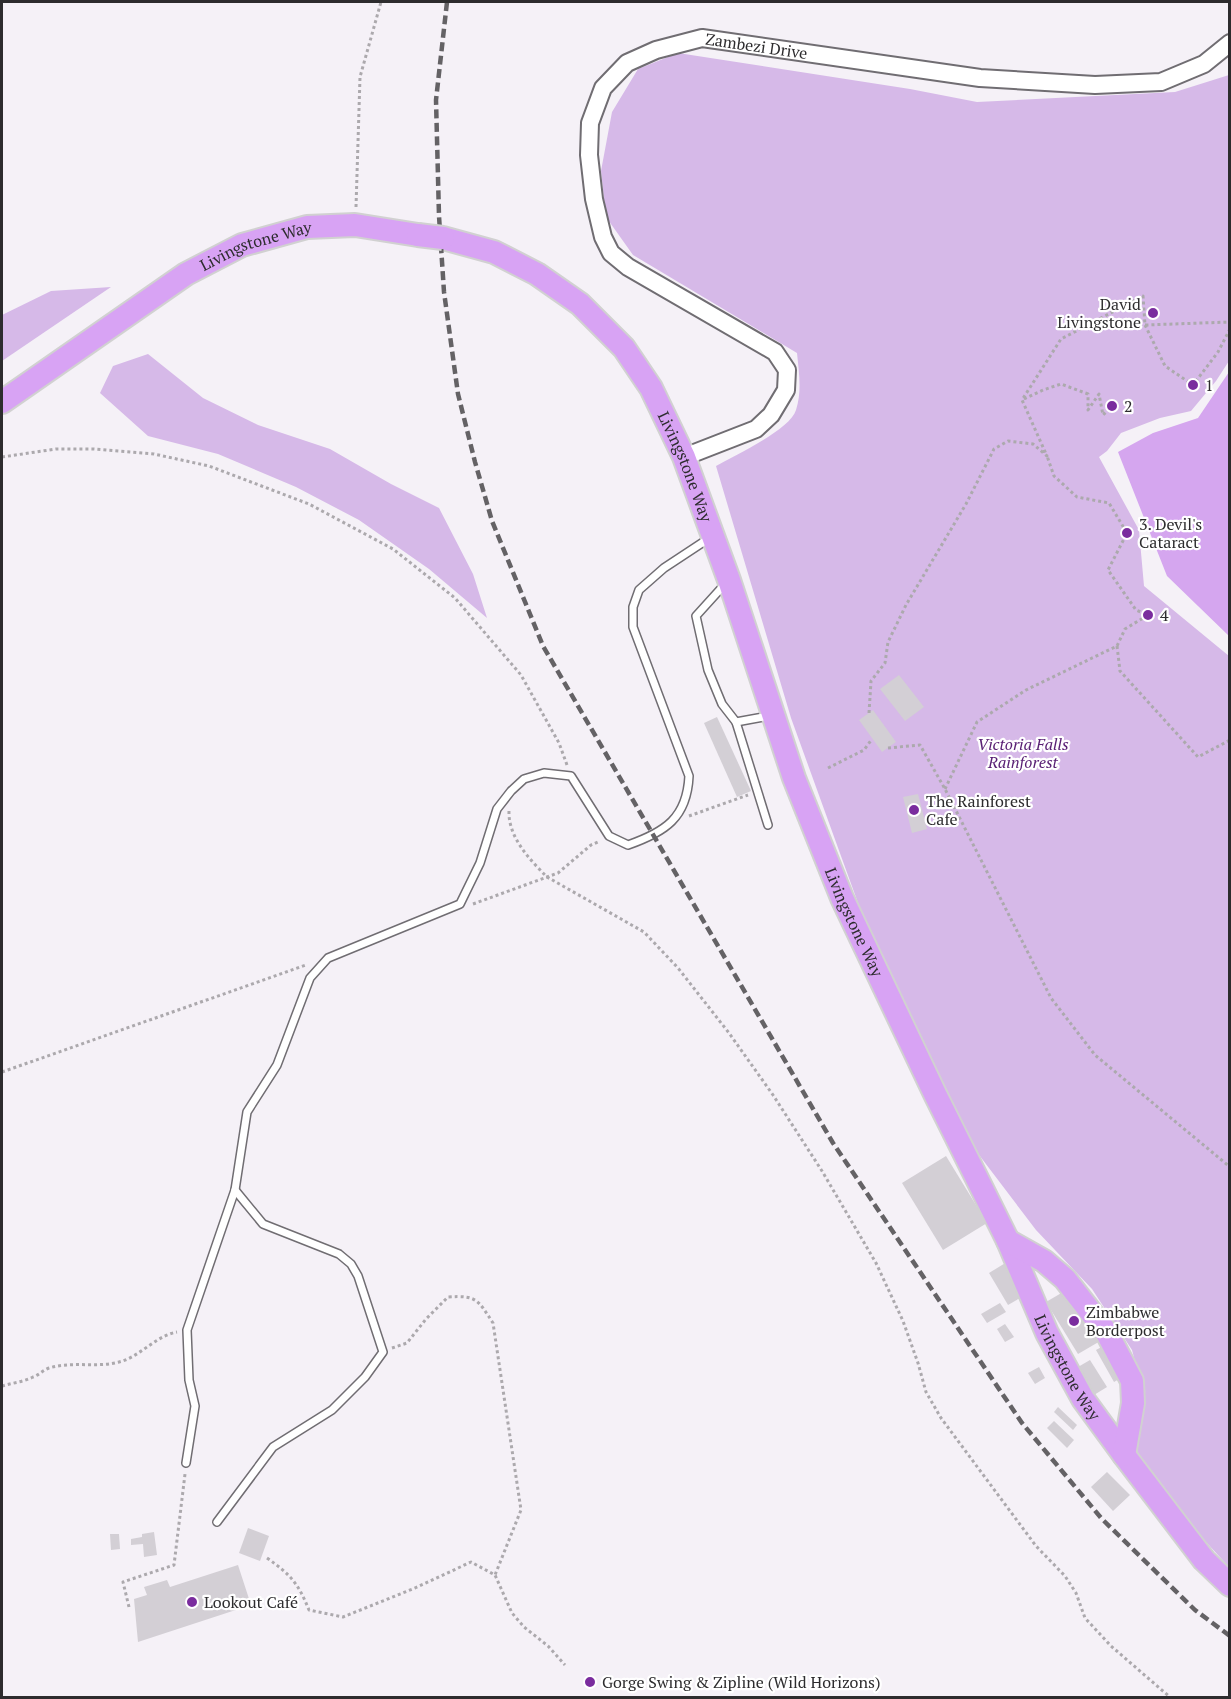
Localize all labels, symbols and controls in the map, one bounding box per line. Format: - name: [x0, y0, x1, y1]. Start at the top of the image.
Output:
- street label: Zambezi Drive: [704, 28, 809, 64]
- street label: Livingstone Way: [196, 216, 313, 276]
- place label: David Livingstone: [1057, 293, 1141, 333]
- marker: David Livingstone: [1146, 306, 1160, 320]
- place label: 1: [1205, 374, 1214, 396]
- marker: 1: [1186, 378, 1200, 392]
- place label: 2: [1124, 395, 1133, 417]
- marker: 2: [1105, 399, 1119, 413]
- street label: Livingstone Way: [653, 408, 718, 526]
- place label: 3. Devil's Cataract: [1139, 513, 1202, 553]
- marker: 3. Devil's Cataract: [1120, 526, 1134, 540]
- place label: 4: [1160, 604, 1169, 626]
- marker: 4: [1141, 608, 1155, 622]
- park label: Victoria Falls Rainforest: [977, 733, 1069, 773]
- place label: The Rainforest Cafe: [926, 790, 1031, 830]
- marker: The Rainforest Cafe: [907, 803, 921, 817]
- street label: Livingstone Way: [820, 864, 889, 981]
- place label: Zimbabwe Borderpost: [1086, 1301, 1165, 1341]
- street label: Livingstone Way: [1029, 1311, 1106, 1425]
- marker: Zimbabwe Borderpost: [1067, 1314, 1081, 1328]
- place label: Lookout Café: [204, 1591, 298, 1613]
- marker: Lookout Café: [185, 1595, 199, 1609]
- place label: Gorge Swing & Zipline (Wild Horizons): [602, 1671, 880, 1693]
- marker: Gorge Swing & Zipline (Wild Horizons): [583, 1675, 597, 1689]

